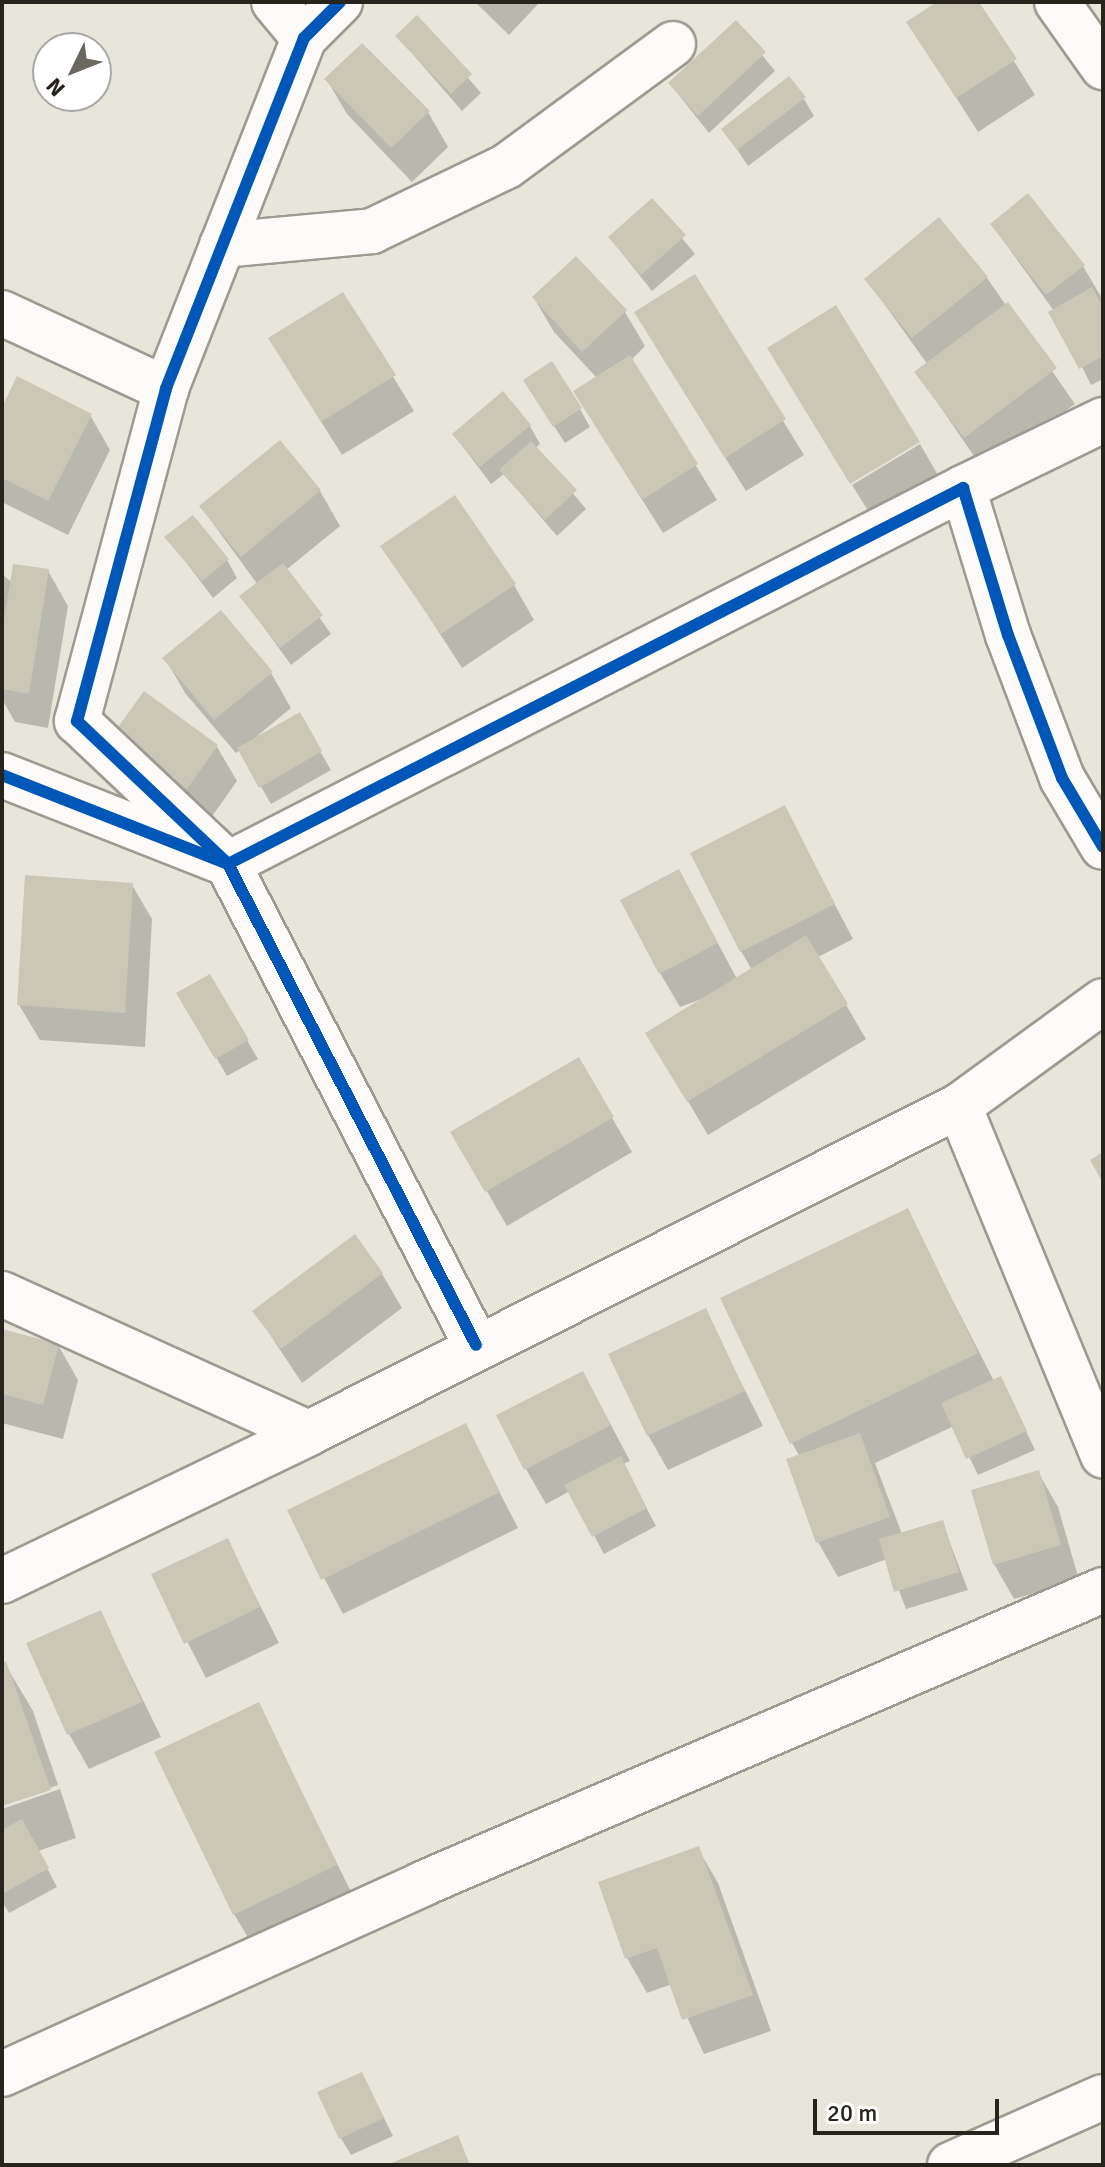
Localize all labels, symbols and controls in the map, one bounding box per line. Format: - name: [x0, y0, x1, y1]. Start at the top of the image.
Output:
- north arrow: [32, 32, 112, 112]
- text: N: [40, 73, 71, 102]
- scale bar: [817, 2083, 1003, 2133]
- text: 20 m: [827, 2098, 877, 2128]

